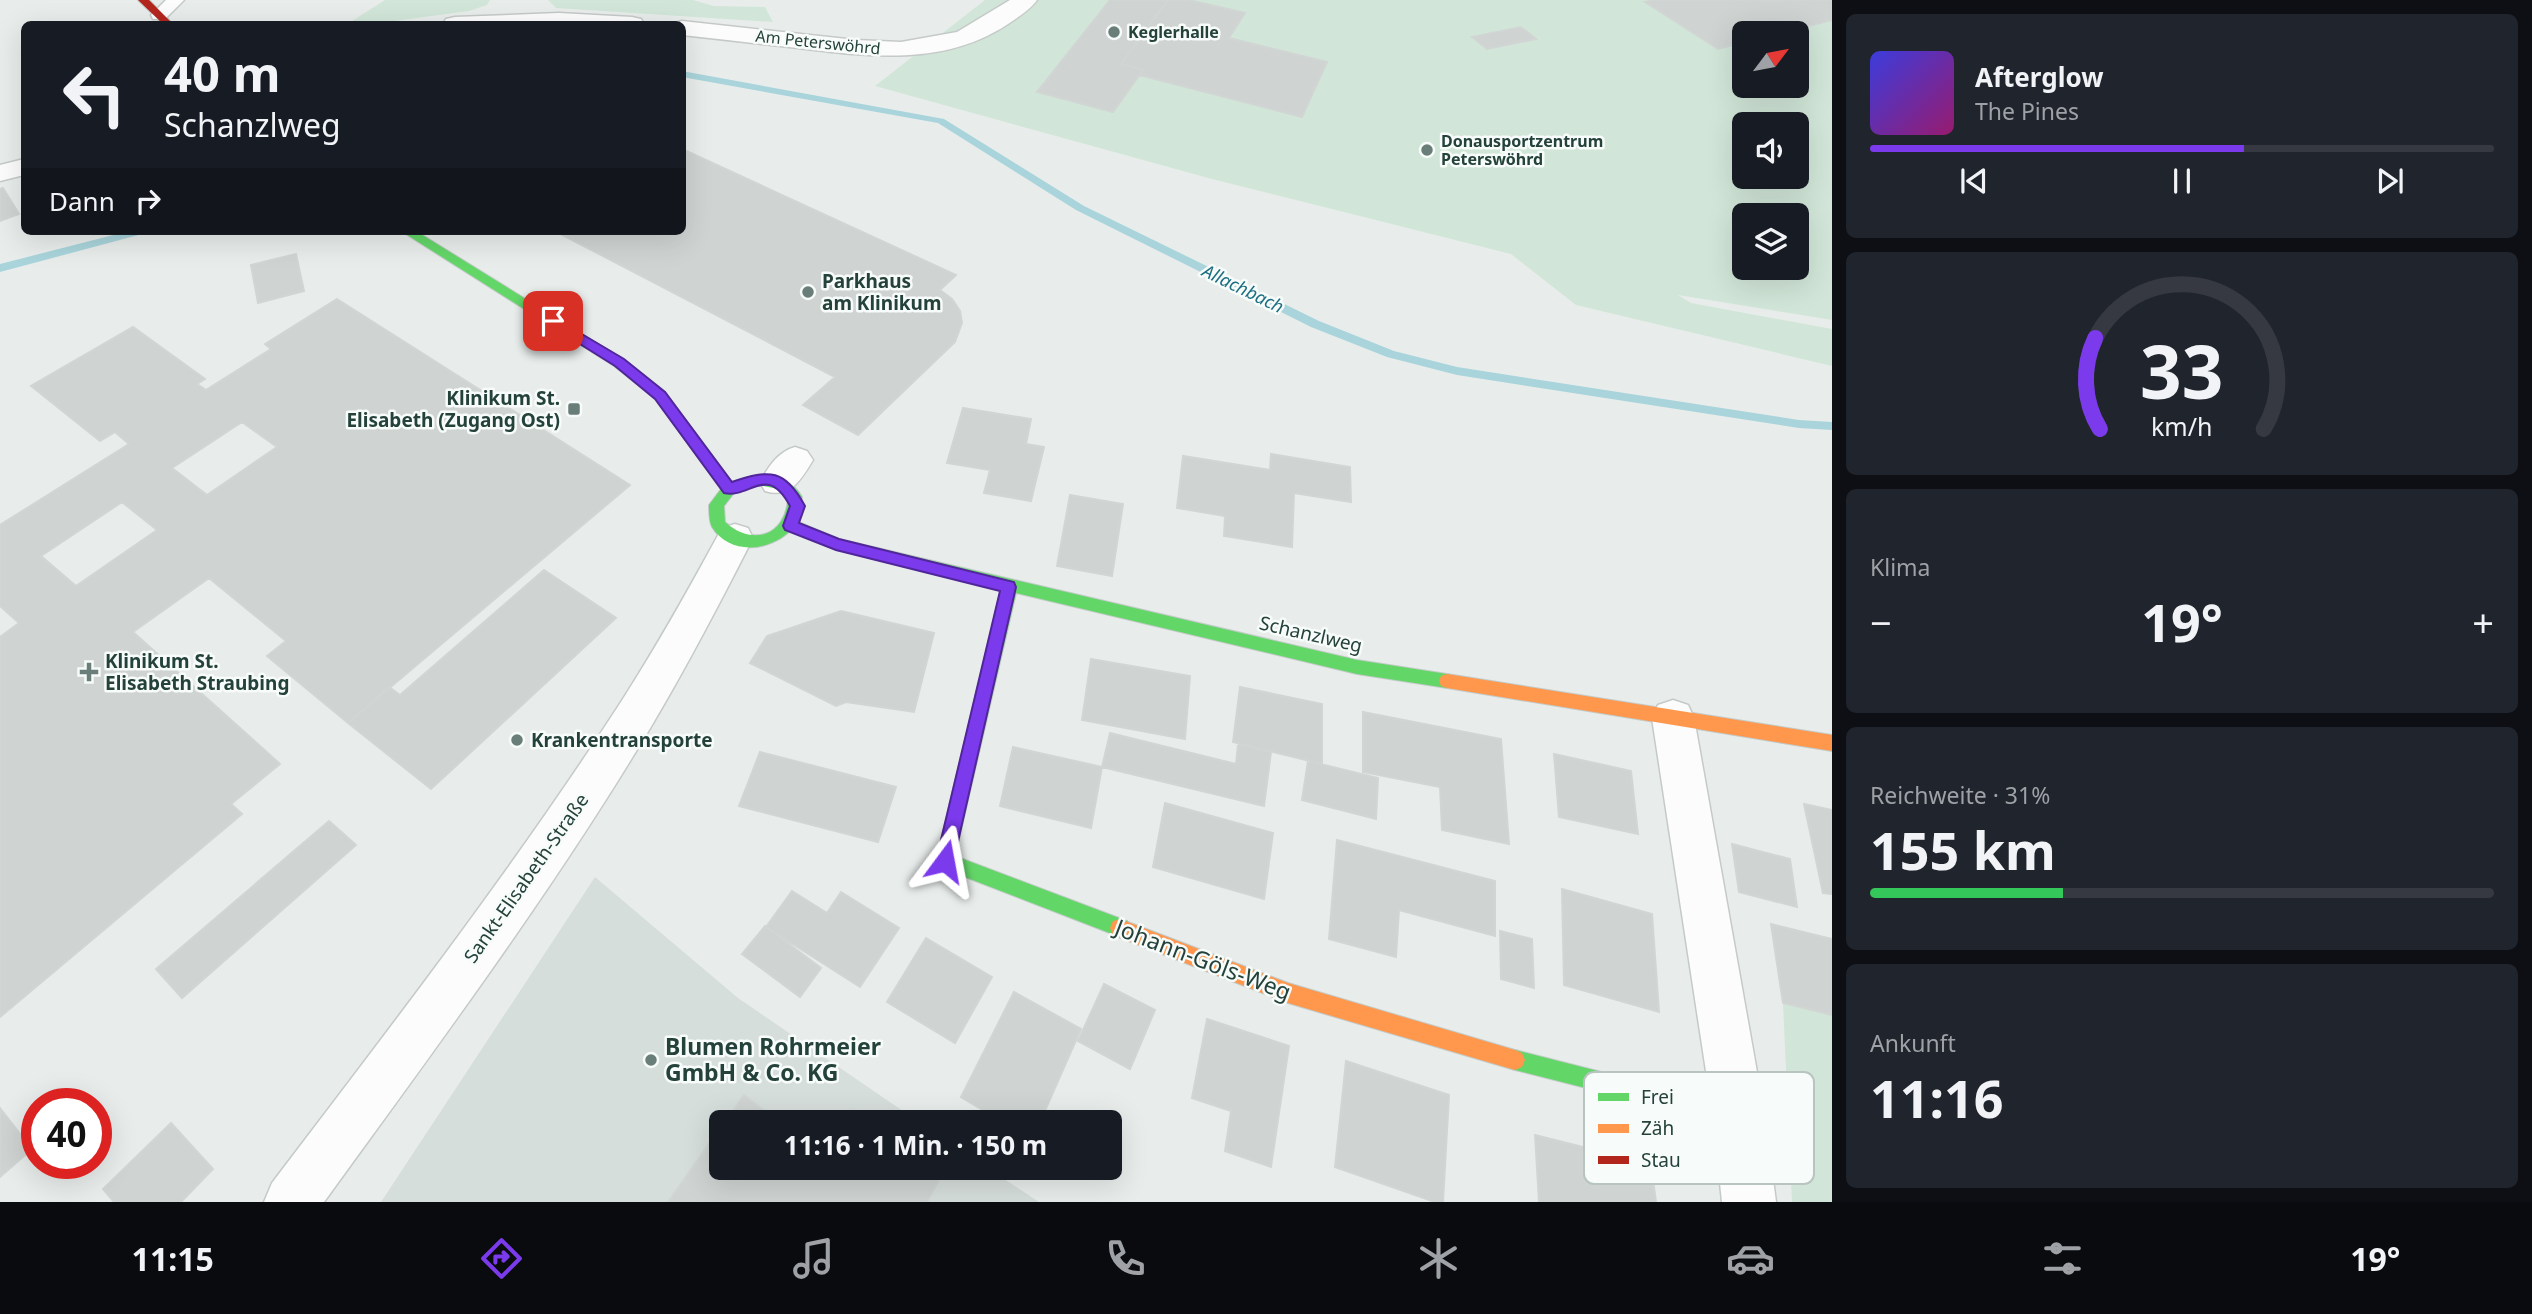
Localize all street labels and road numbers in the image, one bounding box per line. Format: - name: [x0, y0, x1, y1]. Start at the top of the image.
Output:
- street label: Am Peterswöhrd: [754, 25, 882, 59]
- street label: Schanzlweg: [1257, 610, 1365, 658]
- street label: Sankt-Elisabeth-Straße: [458, 788, 594, 968]
- street label: Johann-Göls-Weg: [1109, 910, 1296, 1007]

